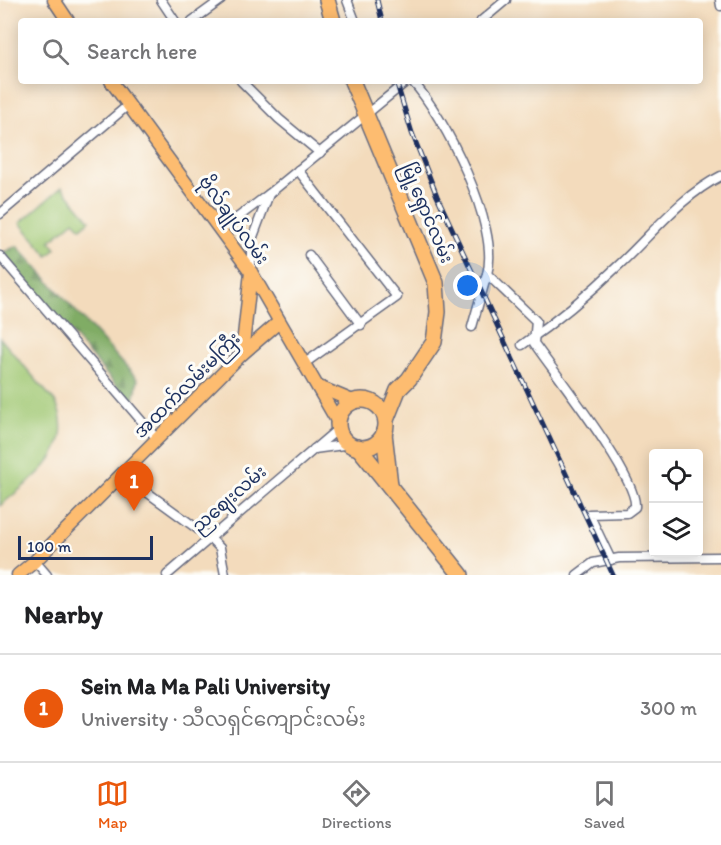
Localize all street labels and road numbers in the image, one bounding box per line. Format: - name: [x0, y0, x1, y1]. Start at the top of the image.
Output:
- street label: မြို့ရှောင်လမ်း: [392, 158, 461, 268]
- street label: ဗိုလ်ချုပ်လမ်း: [191, 169, 276, 271]
- street label: အထက်လမ်းမကြီး: [127, 325, 248, 446]
- street label: ညဈေးလမ်း: [186, 459, 273, 540]

